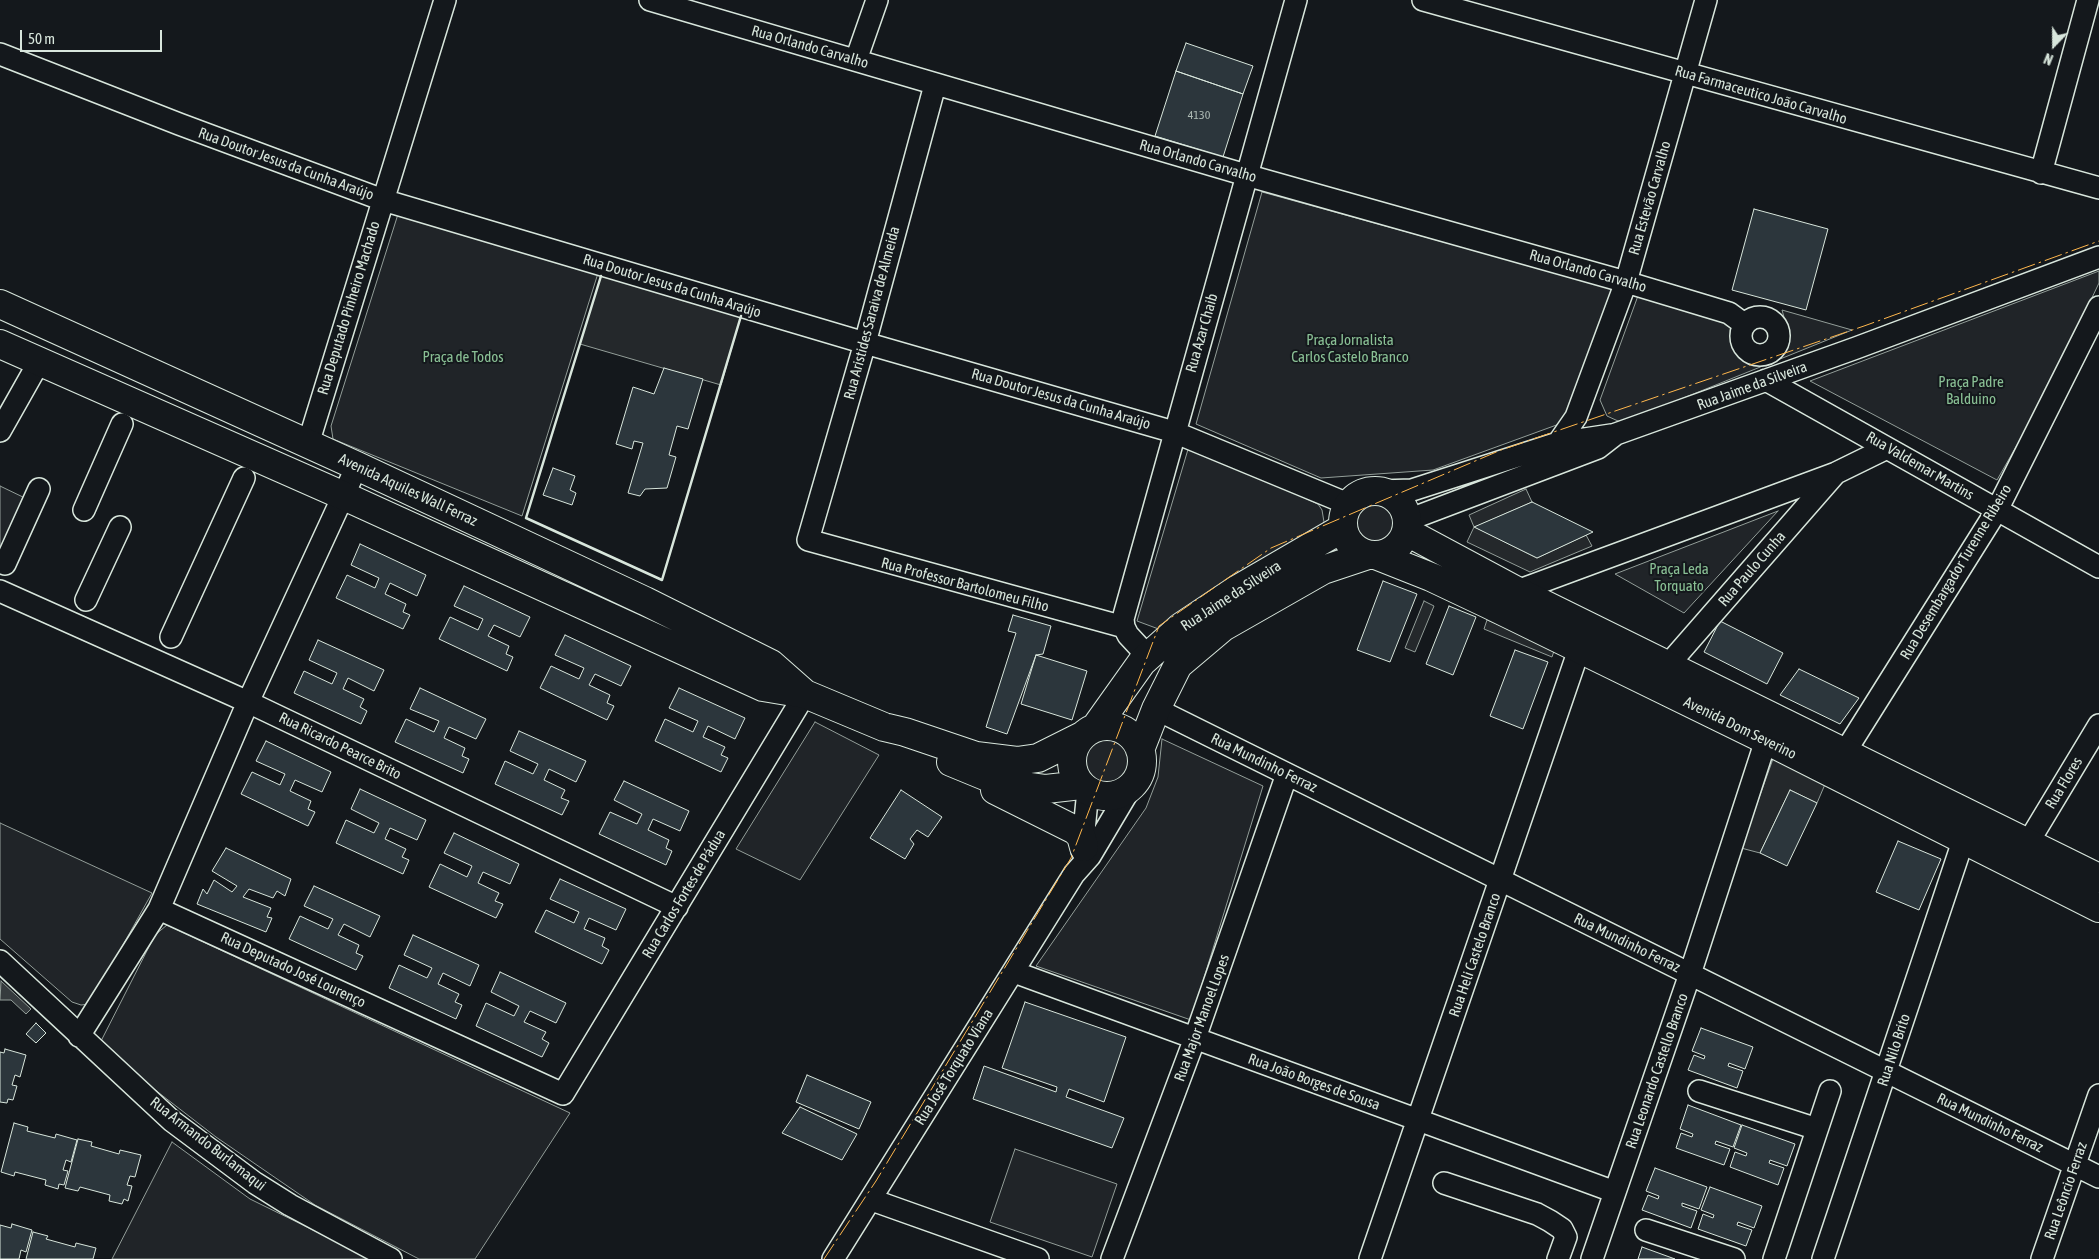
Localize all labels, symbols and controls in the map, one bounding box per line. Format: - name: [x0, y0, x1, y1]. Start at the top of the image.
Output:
- scale bar: [22, 20, 165, 52]
- north arrow: [2029, 20, 2079, 70]
- street label: Rua Orlando Carvalho: [749, 22, 871, 72]
- text: 50 m: [28, 30, 55, 47]
- text: N: [2042, 50, 2055, 68]
- street label: Rua Farmaceutico João Carvalho: [1673, 62, 1849, 128]
- house number: 4130: [1188, 108, 1210, 122]
- street label: Rua Doutor Jesus da Cunha Araújo: [196, 124, 376, 204]
- street label: Rua Orlando Carvalho: [1137, 136, 1259, 186]
- street label: Rua Estevão Carvalho: [1625, 139, 1675, 257]
- street label: Rua Deputado Pinheiro Machado: [314, 219, 384, 397]
- street label: Rua Aristides Saraiva de Almeida: [840, 224, 904, 402]
- street label: Rua Orlando Carvalho: [1527, 246, 1649, 296]
- street label: Rua Doutor Jesus da Cunha Araújo: [581, 250, 763, 322]
- street label: Rua Azar Chaib: [1182, 291, 1222, 375]
- park label: Praça Jornalista Carlos Castelo Branco: [1291, 331, 1409, 366]
- park label: Praça de Todos: [422, 348, 504, 366]
- street label: Rua Jaime da Silveira: [1695, 358, 1809, 414]
- street label: Rua Doutor Jesus da Cunha Araújo: [969, 365, 1153, 433]
- park label: Praça Padre Balduino: [1938, 373, 2004, 408]
- street label: Rua Valdemar Martins: [1863, 428, 1977, 504]
- street label: Avenida Aquiles Wall Ferraz: [336, 450, 480, 530]
- street label: Rua Desembargador Turenne Ribeiro: [1896, 481, 2016, 663]
- street label: Rua Paulo Cunha: [1715, 528, 1789, 610]
- street label: Rua Professor Bartolomeu Filho: [879, 554, 1051, 616]
- street label: Rua Jaime da Silveira: [1178, 557, 1284, 635]
- park label: Praça Leda Torquato: [1649, 560, 1709, 595]
- street label: Avenida Dom Severino: [1681, 693, 1799, 763]
- street label: Rua Ricardo Pearce Brito: [276, 709, 404, 783]
- street label: Rua Mundinho Ferraz: [1208, 729, 1320, 797]
- street label: Rua Flores: [2042, 754, 2086, 812]
- street label: Rua Carlos Fortes de Pádua: [638, 826, 730, 962]
- street label: Rua Heli Castelo Branco: [1445, 891, 1505, 1019]
- street label: Rua Mundinho Ferraz: [1571, 909, 1683, 977]
- street label: Rua Deputado José Lourenço: [218, 928, 368, 1012]
- street label: Rua Major Manoel Lopes: [1171, 952, 1233, 1084]
- street label: Rua Leonardo Castello Branco: [1622, 991, 1692, 1151]
- street label: Rua José Torquato Viana: [911, 1006, 997, 1128]
- street label: Rua Nilo Brito: [1874, 1011, 1914, 1089]
- street label: Rua João Borges de Sousa: [1246, 1050, 1382, 1114]
- street label: Rua Mundinho Ferraz: [1934, 1089, 2046, 1157]
- street label: Rua Armando Burlamaqui: [146, 1093, 270, 1195]
- street label: Rua Leôncio Ferraz: [2041, 1140, 2091, 1242]

